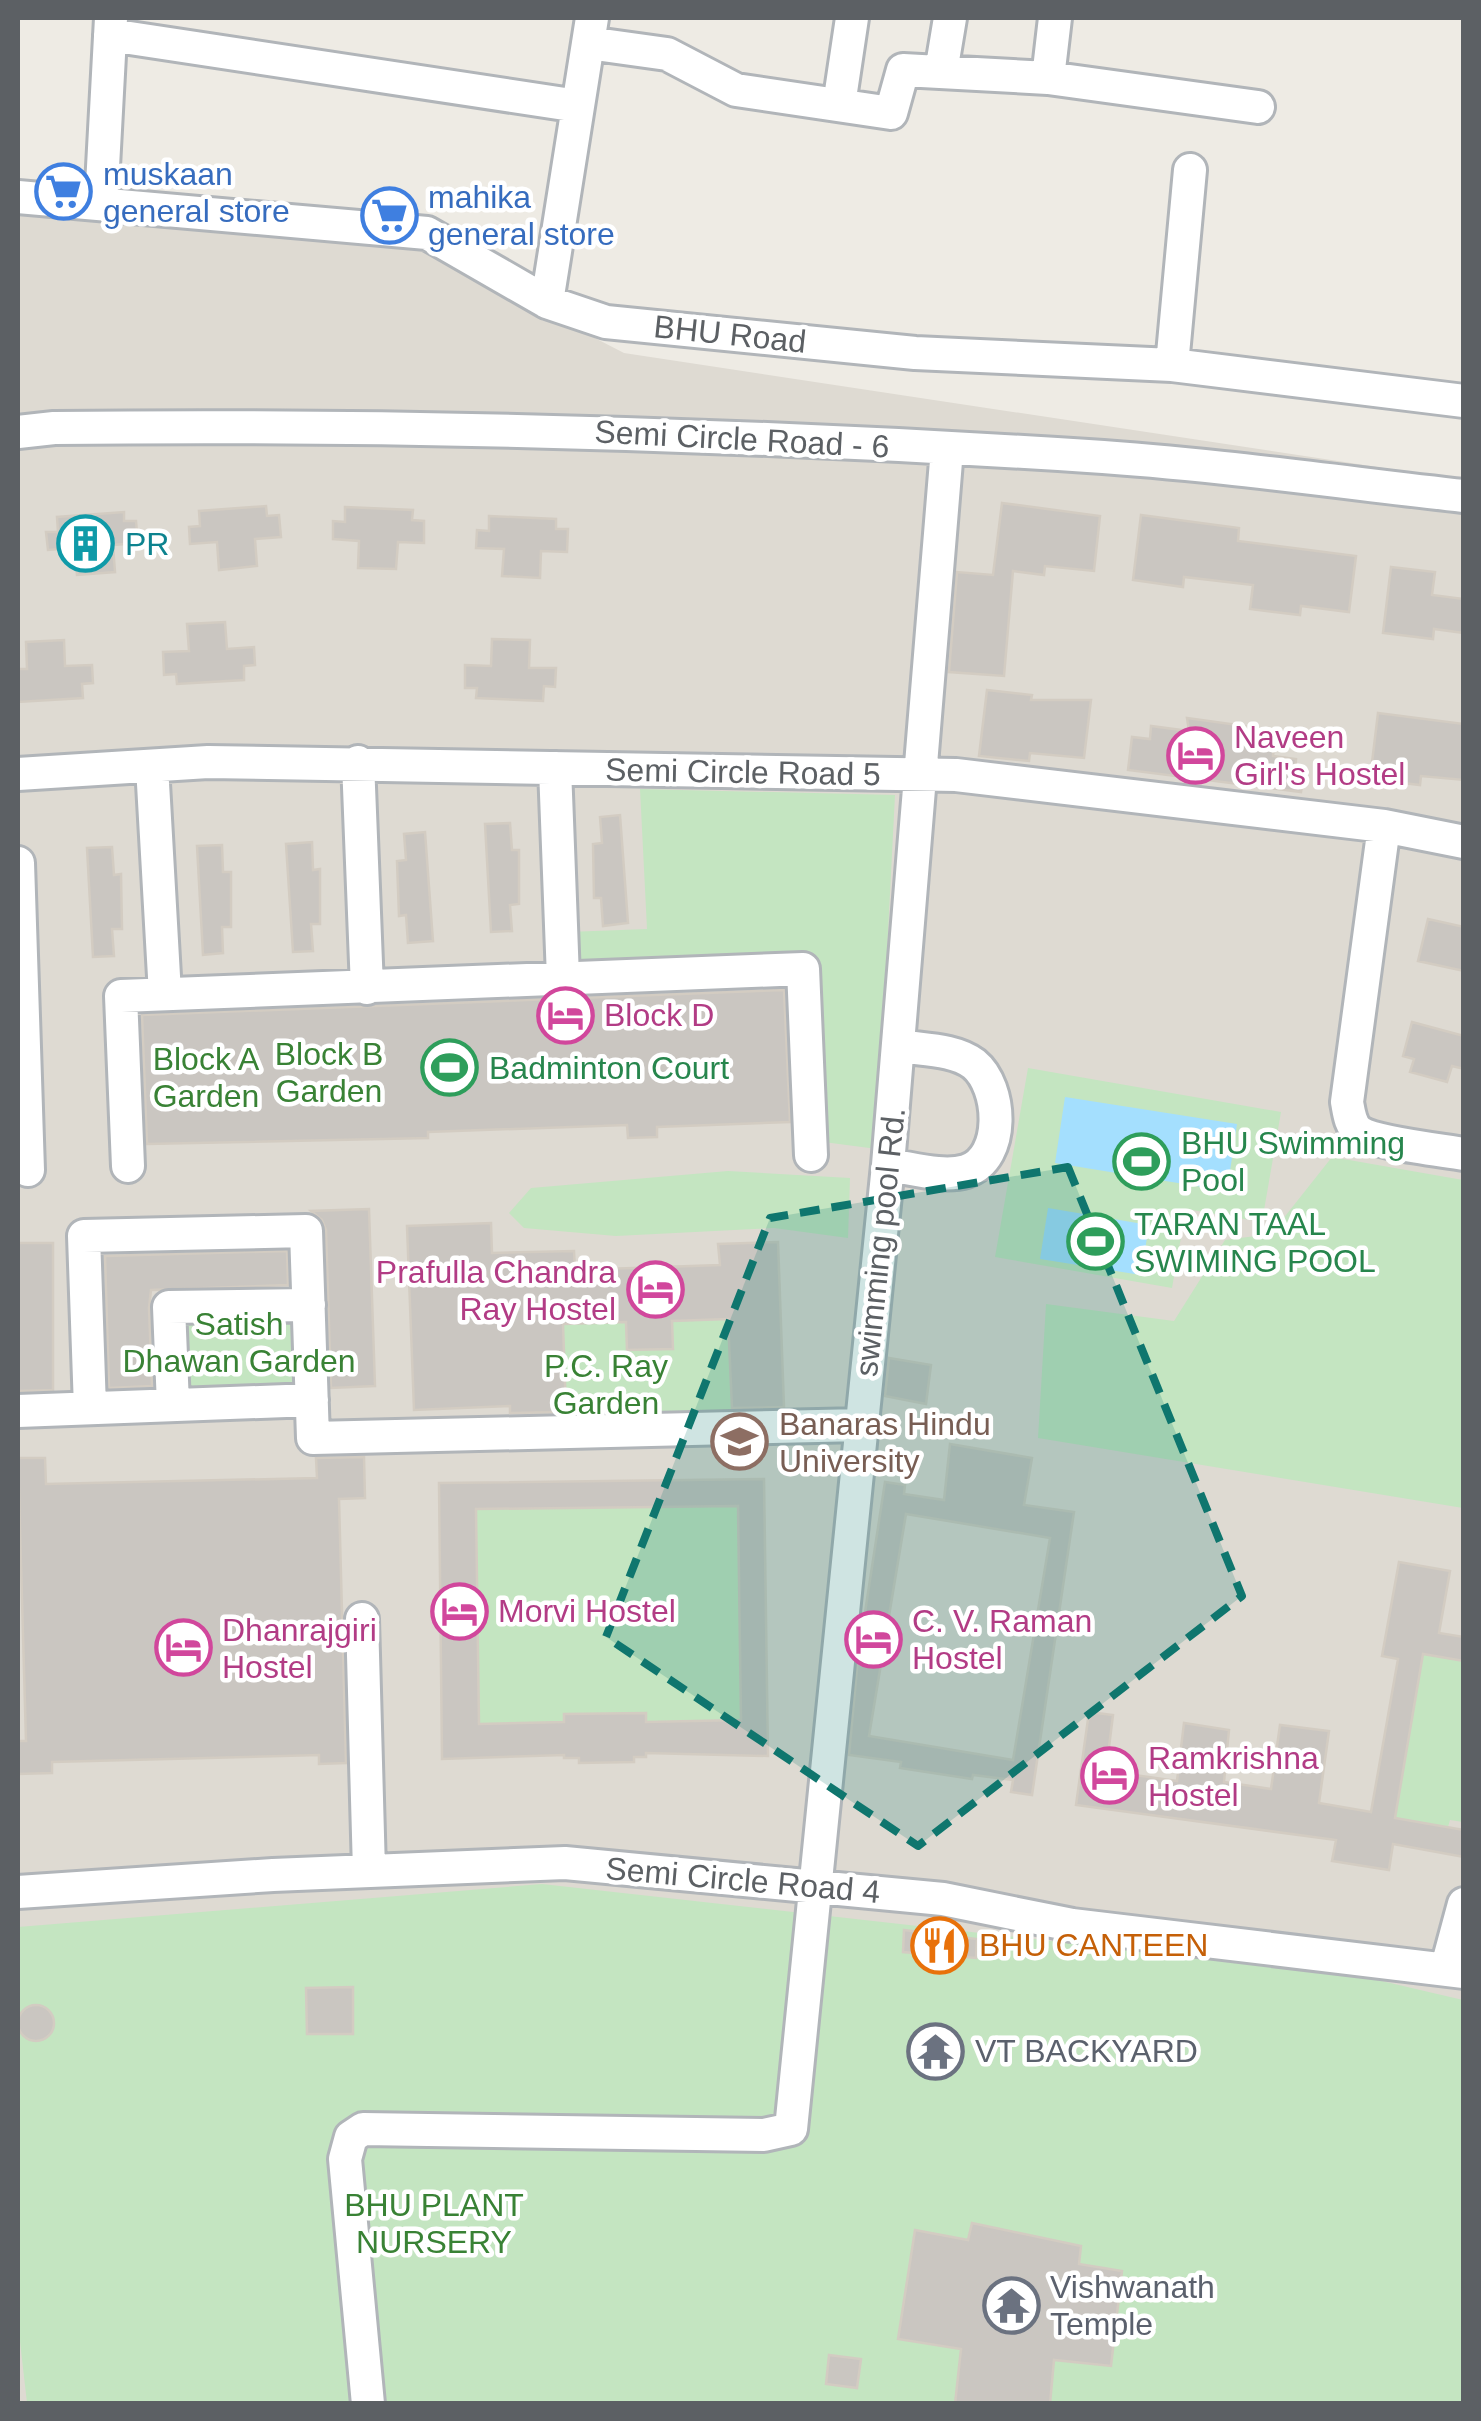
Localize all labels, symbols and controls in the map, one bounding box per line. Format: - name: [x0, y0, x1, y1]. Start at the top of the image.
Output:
- place label: muskaan general store: [103, 156, 290, 229]
- supermarket icon: muskaan general store: [34, 162, 94, 222]
- place label: mahika general store: [428, 179, 615, 252]
- supermarket icon: mahika general store: [359, 185, 419, 245]
- street label: BHU Road: [652, 308, 808, 360]
- street label: Semi Circle Road - 6: [594, 413, 890, 465]
- building icon: PR: [56, 514, 116, 574]
- place label: PR: [125, 526, 169, 562]
- place label: Naveen Girl's Hostel: [1234, 719, 1405, 792]
- hotel icon: Naveen Girl's Hostel: [1165, 725, 1225, 785]
- street label: Semi Circle Road 5: [605, 752, 881, 792]
- hotel icon: Block D: [535, 985, 595, 1045]
- place label: Block D: [604, 997, 714, 1033]
- park label: Block B Garden: [275, 1036, 383, 1109]
- sports icon: Badminton Court: [420, 1038, 480, 1098]
- park label: Block A Garden: [153, 1041, 260, 1114]
- place label: Badminton Court: [489, 1050, 729, 1086]
- street label: swimming pool Rd.: [848, 1106, 912, 1378]
- place label: BHU Swimming Pool: [1181, 1125, 1405, 1198]
- sports icon: BHU Swimming Pool: [1112, 1131, 1172, 1191]
- place label: TARAN TAAL SWIMING POOL: [1134, 1206, 1376, 1279]
- sports icon: TARAN TAAL SWIMING POOL: [1065, 1212, 1125, 1272]
- place label: Prafulla Chandra Ray Hostel: [376, 1254, 616, 1327]
- hotel icon: Prafulla Chandra Ray Hostel: [625, 1260, 685, 1320]
- park label: Satish Dhawan Garden: [122, 1306, 356, 1379]
- park label: P.C. Ray Garden: [544, 1348, 668, 1421]
- place label: Banaras Hindu University: [779, 1406, 991, 1479]
- school or university icon: Banaras Hindu University: [710, 1412, 770, 1472]
- hotel icon: Morvi Hostel: [429, 1581, 489, 1641]
- place label: Morvi Hostel: [498, 1593, 676, 1629]
- place label: C. V. Raman Hostel: [912, 1603, 1092, 1676]
- hotel icon: C. V. Raman Hostel: [843, 1609, 903, 1669]
- place label: Dhanrajgiri Hostel: [222, 1612, 377, 1685]
- hotel icon: Dhanrajgiri Hostel: [153, 1618, 213, 1678]
- place label: Ramkrishna Hostel: [1148, 1740, 1319, 1813]
- hotel icon: Ramkrishna Hostel: [1079, 1746, 1139, 1806]
- street label: Semi Circle Road 4: [604, 1850, 882, 1910]
- restaurant icon: BHU CANTEEN: [910, 1915, 970, 1975]
- place label: BHU CANTEEN: [979, 1927, 1208, 1963]
- temple icon: VT BACKYARD: [906, 2021, 966, 2081]
- place label: VT BACKYARD: [975, 2033, 1198, 2069]
- park label: BHU PLANT NURSERY: [344, 2187, 524, 2260]
- place label: Vishwanath Temple: [1050, 2269, 1215, 2342]
- temple icon: Vishwanath Temple: [981, 2275, 1041, 2335]

